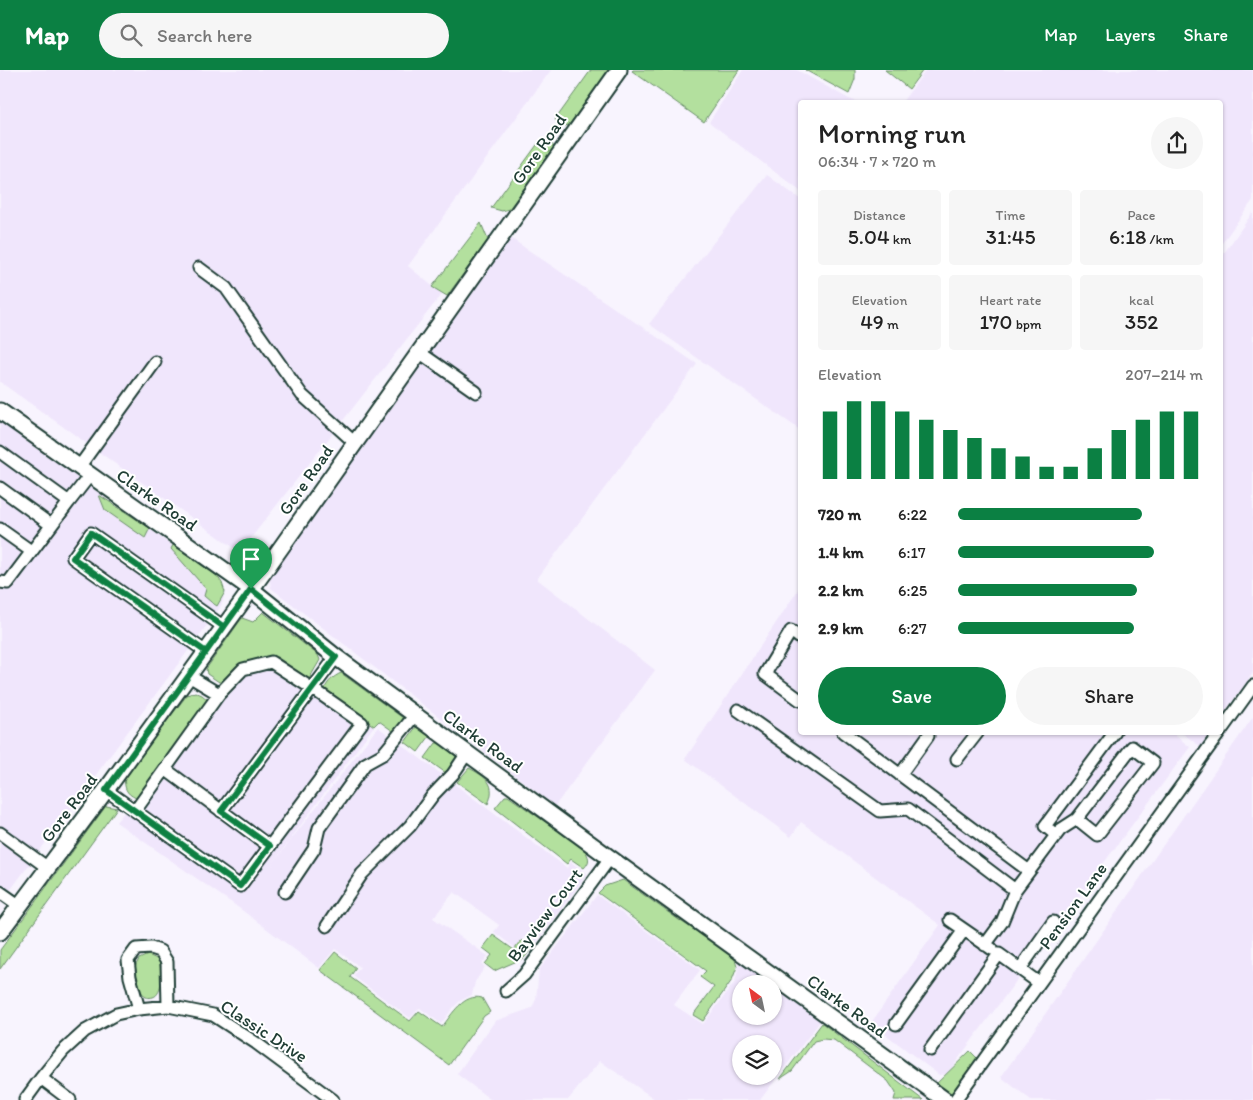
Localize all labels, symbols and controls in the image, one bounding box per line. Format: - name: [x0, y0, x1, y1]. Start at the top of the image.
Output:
- search box: [99, 13, 449, 58]
- text: Map: [25, 21, 69, 50]
- icon: search: [117, 21, 145, 49]
- text: Search here: [157, 24, 252, 47]
- text: Map: [1044, 24, 1077, 46]
- text: Layers: [1105, 24, 1155, 46]
- text: Share: [1183, 24, 1228, 46]
- street label: Gore Road: [507, 109, 571, 188]
- text: Morning run: [818, 116, 966, 150]
- button: share: [1151, 117, 1203, 169]
- text: 06:34 · 7 × 720 m: [818, 152, 936, 171]
- text: Distance: [853, 207, 906, 224]
- text: Time: [996, 207, 1025, 224]
- text: Pace: [1127, 207, 1156, 224]
- text: 5.04: [848, 224, 890, 249]
- text: 31:45: [986, 224, 1035, 249]
- text: 6:18: [1109, 224, 1146, 249]
- text: km: [890, 231, 911, 248]
- text: /km: [1146, 231, 1174, 248]
- text: Elevation: [852, 292, 907, 309]
- text: Heart rate: [980, 292, 1041, 309]
- text: kcal: [1129, 292, 1154, 309]
- text: 49: [860, 309, 884, 334]
- text: 170: [979, 309, 1012, 334]
- text: 352: [1125, 309, 1158, 334]
- text: m: [884, 316, 899, 333]
- text: bpm: [1012, 316, 1042, 333]
- text: Elevation: [818, 365, 882, 384]
- text: 207–214 m: [1125, 365, 1203, 384]
- street label: Gore Road: [274, 440, 338, 519]
- street label: Clarke Road: [112, 464, 202, 536]
- text: 720 m: [818, 505, 861, 524]
- text: 6:22: [898, 505, 927, 524]
- pin: [230, 538, 272, 589]
- text: 1.4 km: [818, 543, 864, 562]
- text: 6:17: [898, 543, 926, 562]
- icon: arrive: [237, 545, 265, 573]
- text: 2.2 km: [818, 581, 864, 600]
- text: 6:25: [898, 581, 927, 600]
- text: 2.9 km: [818, 619, 863, 638]
- text: 6:27: [898, 619, 927, 638]
- button: Save: [818, 667, 1006, 725]
- button: Share: [1016, 667, 1203, 725]
- street label: Clarke Road: [438, 704, 528, 778]
- street label: Gore Road: [36, 769, 102, 847]
- street label: Pension Lane: [1034, 858, 1112, 954]
- street label: Bayview Court: [503, 864, 588, 966]
- street label: Clarke Road: [802, 969, 892, 1043]
- north arrow: [732, 975, 782, 1025]
- map controls: [732, 975, 782, 1085]
- street label: Classic Drive: [216, 995, 312, 1067]
- button: layers: [732, 1035, 782, 1085]

